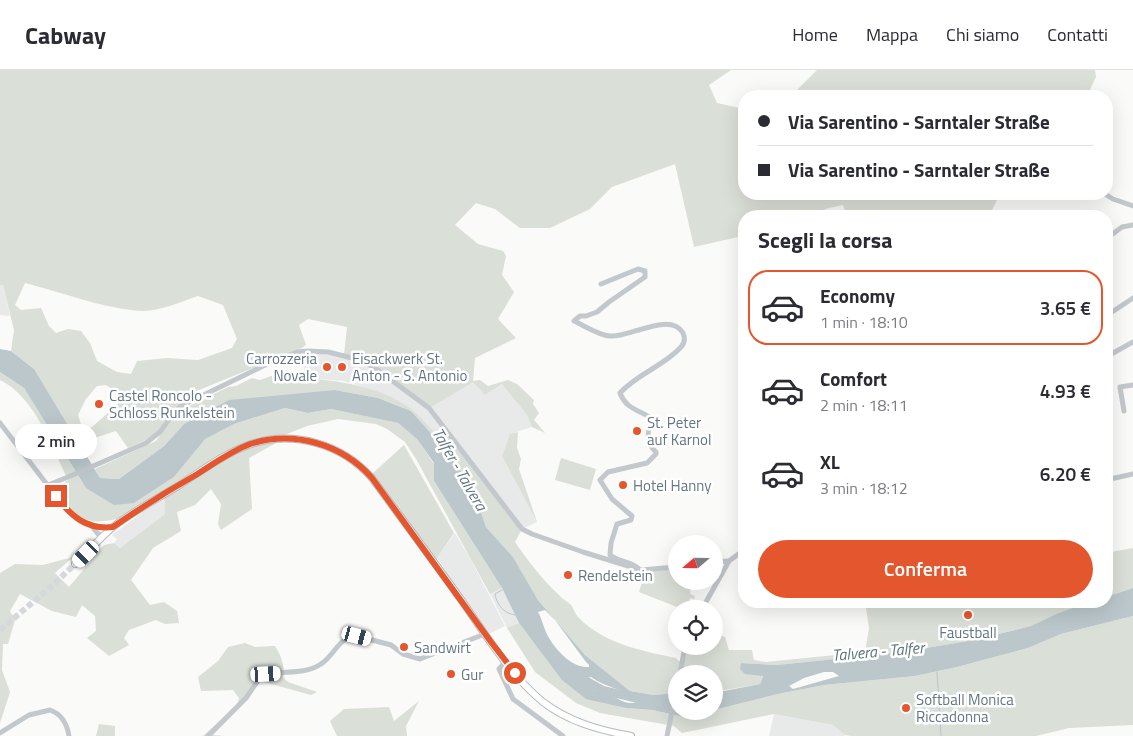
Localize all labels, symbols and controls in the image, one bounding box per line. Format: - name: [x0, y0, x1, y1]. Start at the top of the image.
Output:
- text: Cabway: [25, 17, 106, 53]
- text: Home: [792, 21, 838, 48]
- text: Mappa: [866, 21, 918, 48]
- text: Chi siamo: [946, 21, 1019, 48]
- text: Contatti: [1047, 21, 1108, 48]
- text: Via Sarentino - Sarntaler Straße: [788, 107, 1050, 136]
- text: Via Sarentino - Sarntaler Straße: [788, 155, 1050, 184]
- text: Scegli la corsa: [758, 223, 892, 257]
- text: Economy: [820, 281, 895, 310]
- icon: car: [760, 285, 805, 330]
- text: 3.65 €: [1040, 293, 1091, 322]
- text: 1 min · 18:10: [820, 310, 908, 334]
- place label: Carrozzeria Novale: [246, 347, 317, 387]
- place label: Eisackwerk St. Anton - S. Antonio: [352, 347, 468, 387]
- marker: Carrozzeria Novale: [321, 361, 333, 373]
- marker: Eisackwerk St. Anton - S. Antonio: [336, 361, 348, 373]
- text: Comfort: [820, 364, 887, 393]
- icon: car: [760, 368, 805, 413]
- text: 4.93 €: [1040, 376, 1091, 405]
- place label: Castel Roncolo - Schloss Runkelstein: [109, 384, 235, 424]
- text: 2 min · 18:11: [820, 393, 908, 417]
- marker: Castel Roncolo - Schloss Runkelstein: [93, 398, 105, 410]
- place label: St. Peter auf Karnol: [647, 411, 711, 451]
- water label: Talfer - Talvera: [427, 423, 494, 516]
- callout: 2 min: [15, 424, 97, 458]
- marker: St. Peter auf Karnol: [631, 425, 643, 437]
- text: 2 min: [37, 429, 75, 453]
- text: XL: [820, 447, 840, 476]
- icon: car: [760, 451, 805, 496]
- text: 6.20 €: [1040, 459, 1091, 488]
- place label: Hotel Hanny: [633, 474, 711, 497]
- text: 3 min · 18:12: [820, 476, 908, 500]
- marker: Hotel Hanny: [617, 479, 629, 491]
- route end: [45, 485, 67, 507]
- north arrow: [668, 535, 722, 590]
- map controls: [668, 535, 723, 720]
- car: [70, 538, 101, 570]
- button: Conferma: [758, 540, 1093, 598]
- place label: Rendelstein: [578, 564, 653, 587]
- marker: Rendelstein: [562, 569, 574, 581]
- button: locate: [668, 600, 723, 655]
- marker: Faustball: [962, 609, 974, 621]
- place label: Faustball: [939, 621, 997, 644]
- car: [340, 625, 373, 647]
- water label: Talvera - Talfer: [831, 635, 927, 667]
- place label: Sandwirt: [414, 636, 472, 659]
- marker: Sandwirt: [398, 641, 410, 653]
- route start: [504, 662, 526, 684]
- place label: Gur: [461, 663, 483, 686]
- button: layers: [668, 665, 723, 720]
- car: [250, 666, 281, 682]
- marker: Gur: [445, 668, 457, 680]
- place label: Softball Monica Riccadonna: [916, 688, 1014, 728]
- marker: Softball Monica Riccadonna: [900, 702, 912, 714]

